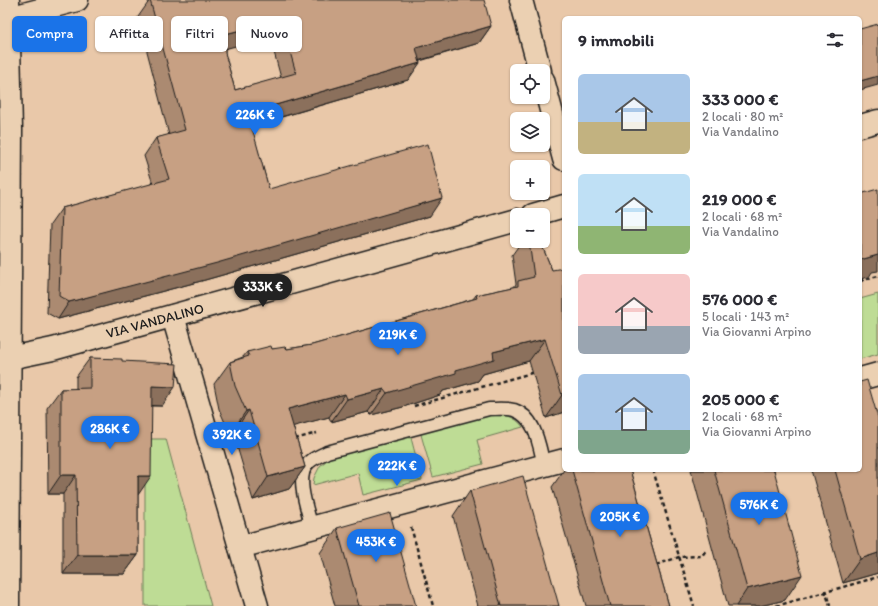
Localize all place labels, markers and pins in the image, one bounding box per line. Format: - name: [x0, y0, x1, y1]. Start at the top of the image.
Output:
- pin: 226K €: [222, 102, 288, 136]
- pin: 333K €: [230, 274, 296, 308]
- pin: 219K €: [365, 322, 431, 356]
- pin: 286K €: [77, 416, 143, 450]
- pin: 392K €: [199, 422, 265, 456]
- pin: 222K €: [364, 453, 430, 487]
- pin: 576K €: [726, 492, 792, 526]
- pin: 205K €: [587, 504, 653, 538]
- pin: 453K €: [343, 529, 409, 563]

